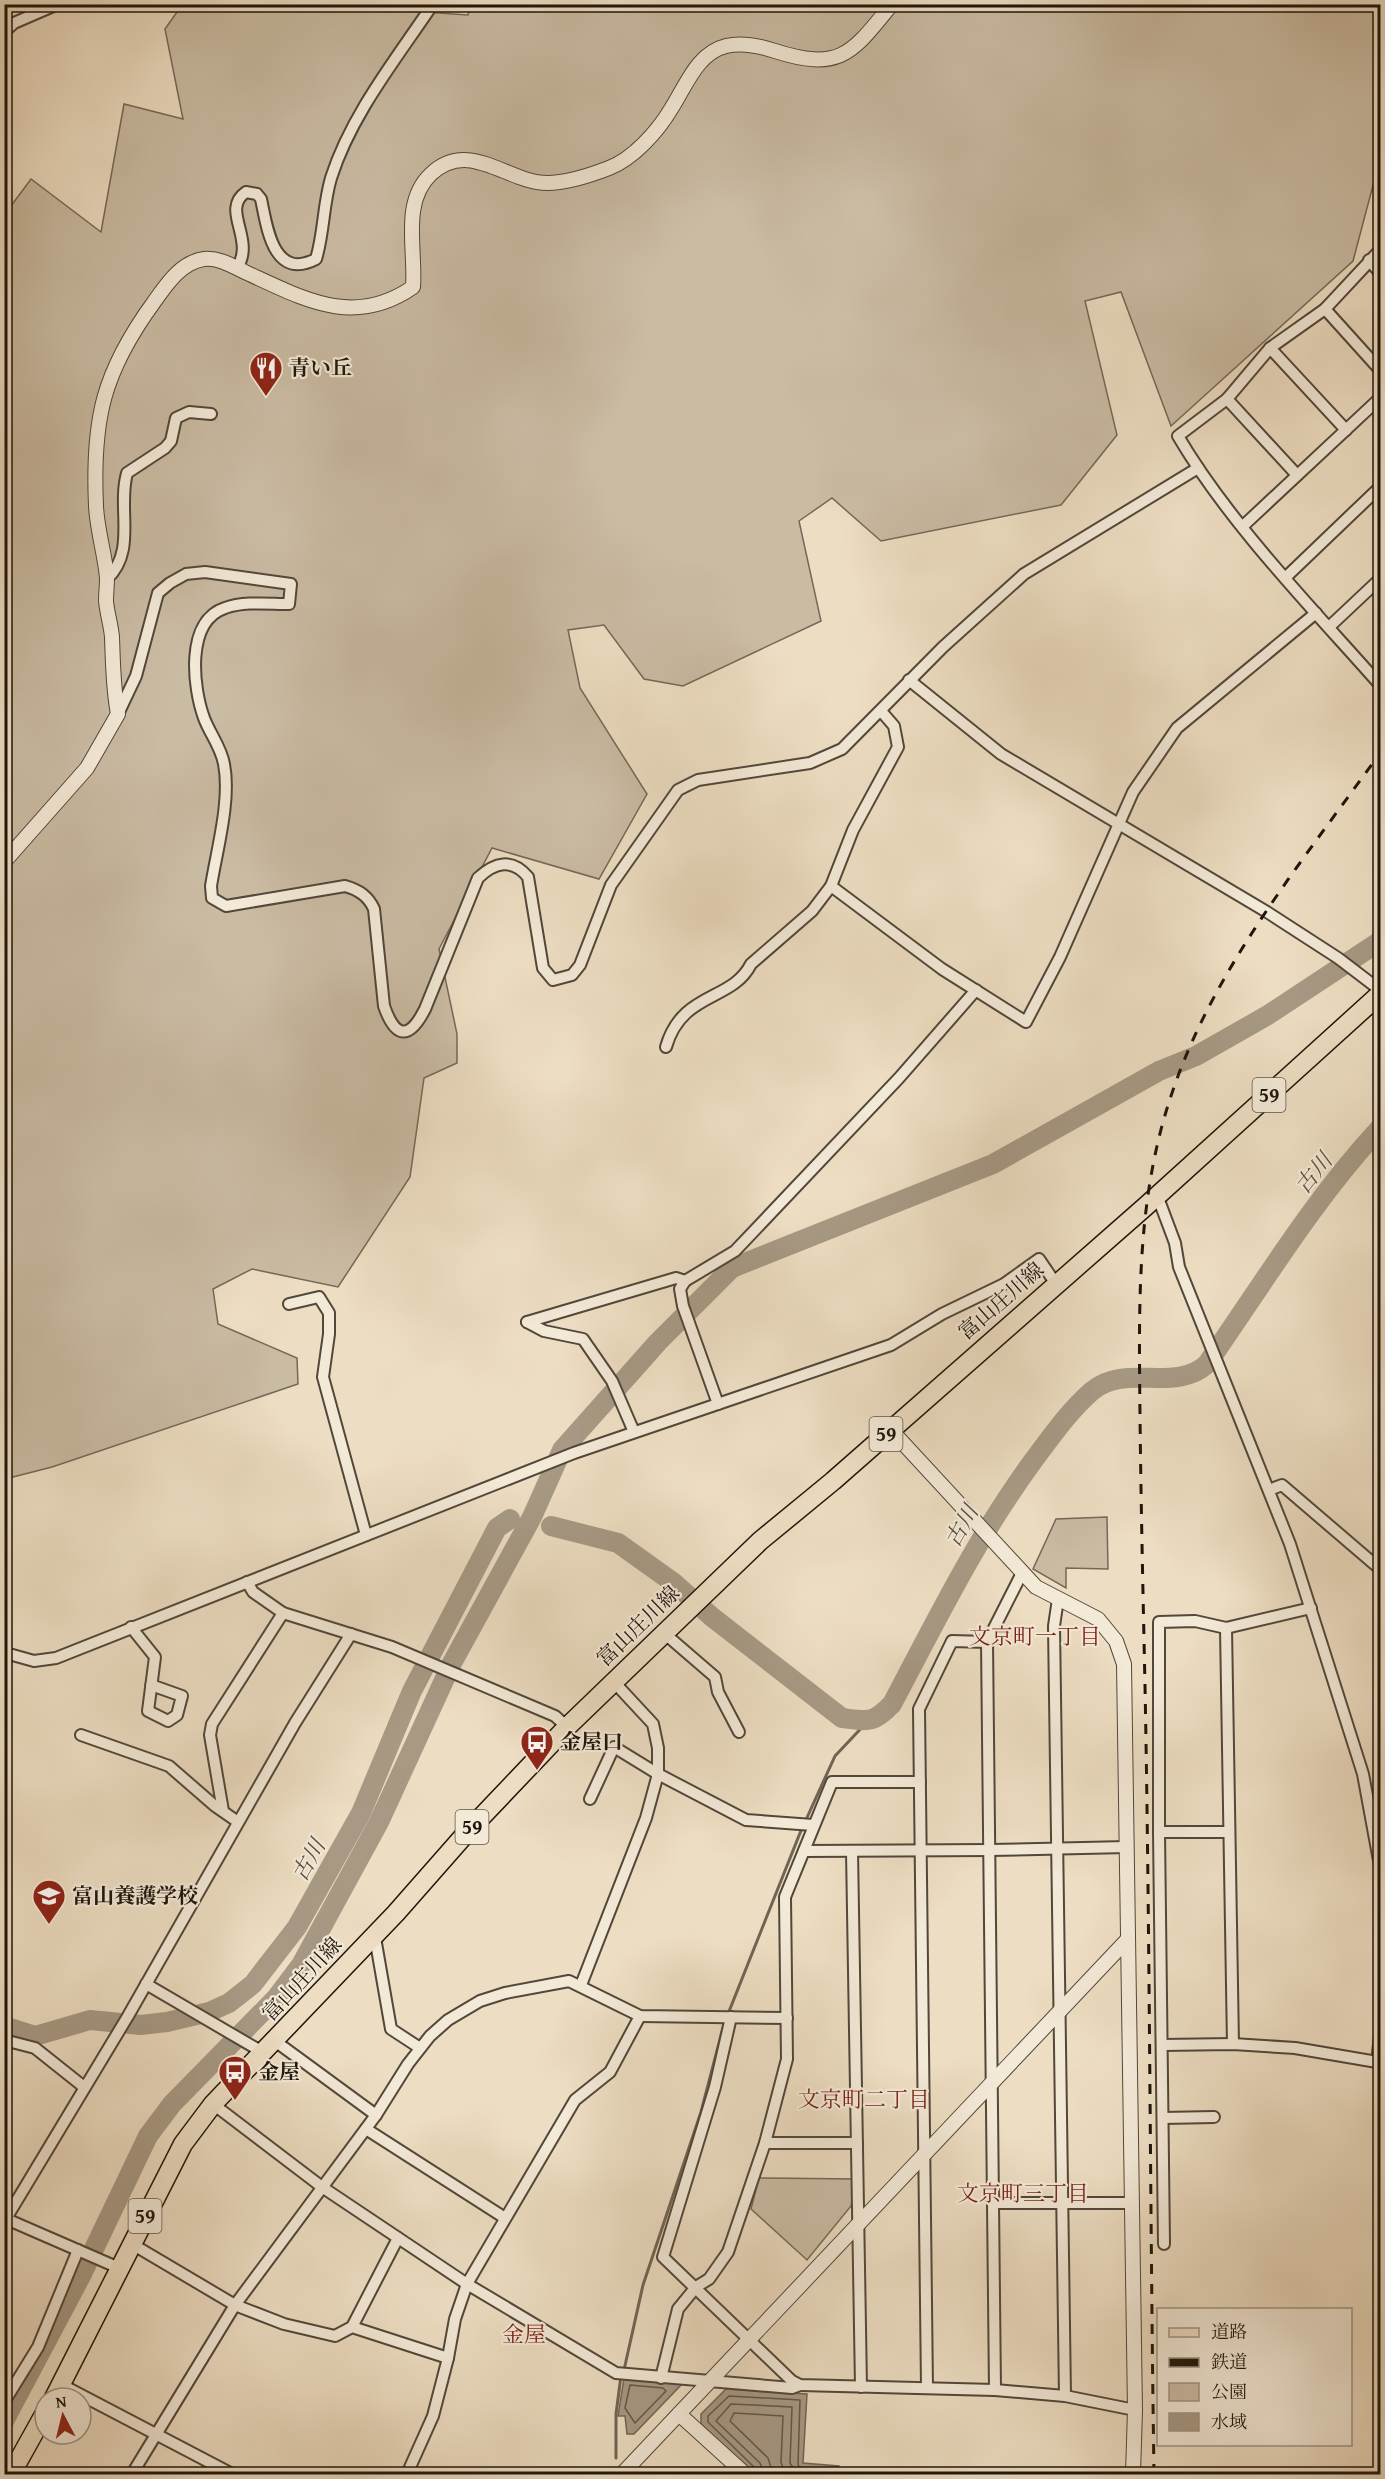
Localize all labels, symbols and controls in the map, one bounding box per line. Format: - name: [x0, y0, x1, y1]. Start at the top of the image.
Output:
- restaurant icon: 青い丘: [248, 350, 284, 397]
- place label: 青い丘: [289, 352, 352, 383]
- road number: 59: [1252, 1078, 1286, 1112]
- water label: 古川: [1287, 1144, 1341, 1200]
- street label: 富山庄川線: [951, 1254, 1050, 1347]
- road number: 59: [870, 1417, 902, 1451]
- water label: 古川: [936, 1497, 987, 1553]
- street label: 富山庄川線: [589, 1578, 686, 1673]
- district label: 文京町一丁目: [969, 1620, 1101, 1652]
- bus stop icon: 金屋口: [519, 1724, 555, 1771]
- place label: 金屋口: [560, 1726, 623, 1757]
- road number: 59: [456, 1810, 488, 1844]
- water label: 古川: [283, 1831, 334, 1887]
- school or university icon: 富山養護学校: [31, 1878, 67, 1925]
- place label: 富山養護学校: [72, 1880, 198, 1911]
- street label: 富山庄川線: [254, 1930, 349, 2028]
- bus stop icon: 金屋: [217, 2054, 253, 2101]
- place label: 金屋: [258, 2056, 300, 2087]
- district label: 文京町二丁目: [798, 2083, 930, 2115]
- district label: 文京町三丁目: [957, 2177, 1089, 2209]
- road number: 59: [128, 2199, 162, 2233]
- legend: [1157, 2308, 1352, 2446]
- district label: 金屋: [502, 2318, 546, 2350]
- text: 道路: [1211, 2318, 1247, 2345]
- text: 鉄道: [1211, 2348, 1247, 2375]
- text: 公園: [1211, 2378, 1247, 2405]
- north arrow: [33, 2386, 93, 2446]
- text: N: [54, 2389, 68, 2414]
- text: 水域: [1211, 2408, 1247, 2435]

